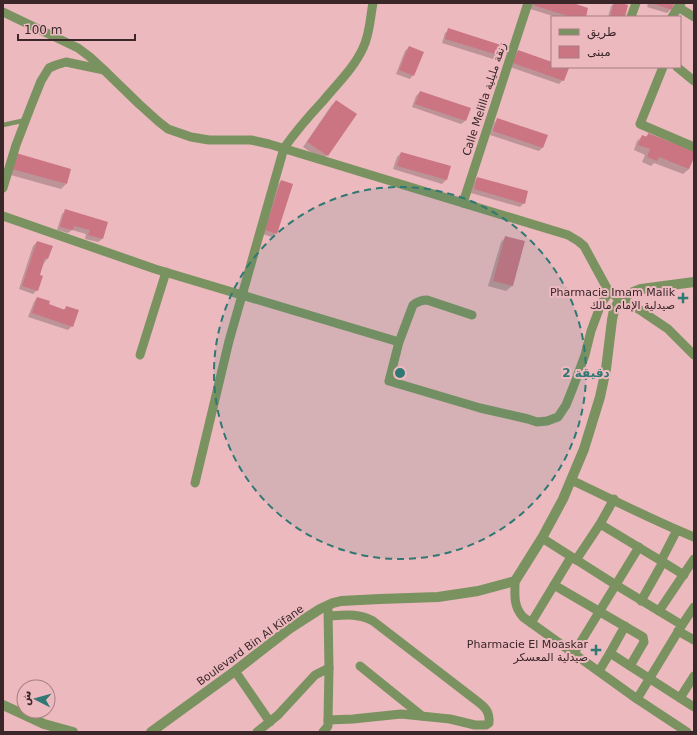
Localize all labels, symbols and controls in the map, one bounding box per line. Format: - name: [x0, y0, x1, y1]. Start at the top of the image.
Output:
- scale bar: [18, 16, 135, 42]
- legend: [551, 16, 681, 68]
- text: 100 m: [24, 23, 62, 37]
- text: طريق: [587, 25, 617, 40]
- street label: Calle Melilla زنقة مليلية: [460, 41, 509, 158]
- text: مبنى: [587, 45, 611, 59]
- place label: Pharmacie Imam Malik صيدلية الإمام مالك: [550, 286, 676, 312]
- marker: Pharmacie Imam Malik صيدلية الإمام مالك: [678, 293, 688, 303]
- centre of rings: [393, 366, 407, 380]
- text: 2 دقيقة: [562, 366, 610, 380]
- street label: Boulevard Bin Al Kifane: [194, 602, 306, 689]
- place label: Pharmacie El Moaskar صيدلية المعسكر: [467, 638, 588, 664]
- marker: Pharmacie El Moaskar صيدلية المعسكر: [591, 645, 601, 655]
- north arrow: [16, 679, 56, 719]
- text: ش: [19, 690, 34, 706]

